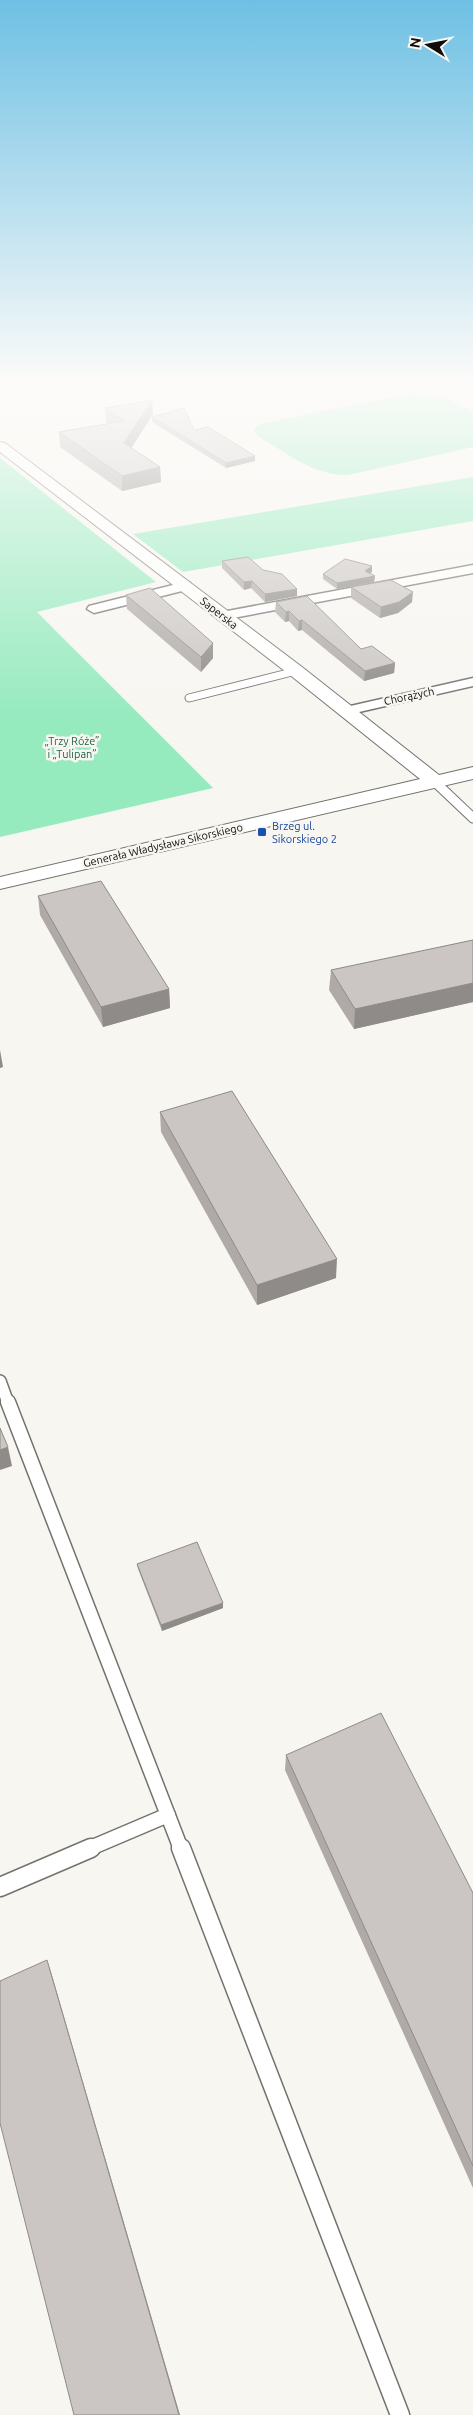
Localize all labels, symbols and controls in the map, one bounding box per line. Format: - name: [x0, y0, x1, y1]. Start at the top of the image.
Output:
- north arrow: [403, 20, 453, 70]
- text: N: [406, 36, 424, 49]
- street label: Saperska: [198, 595, 240, 631]
- street label: Chorążych: [383, 685, 435, 707]
- park label: „Trzy Róże” i „Tulipan”: [44, 735, 100, 760]
- place label: Brzeg ul. Sikorskiego 2: [272, 820, 337, 845]
- street label: Generała Władysława Sikorskiego: [82, 821, 244, 869]
- marker: Brzeg ul. Sikorskiego 2: [256, 826, 268, 838]

